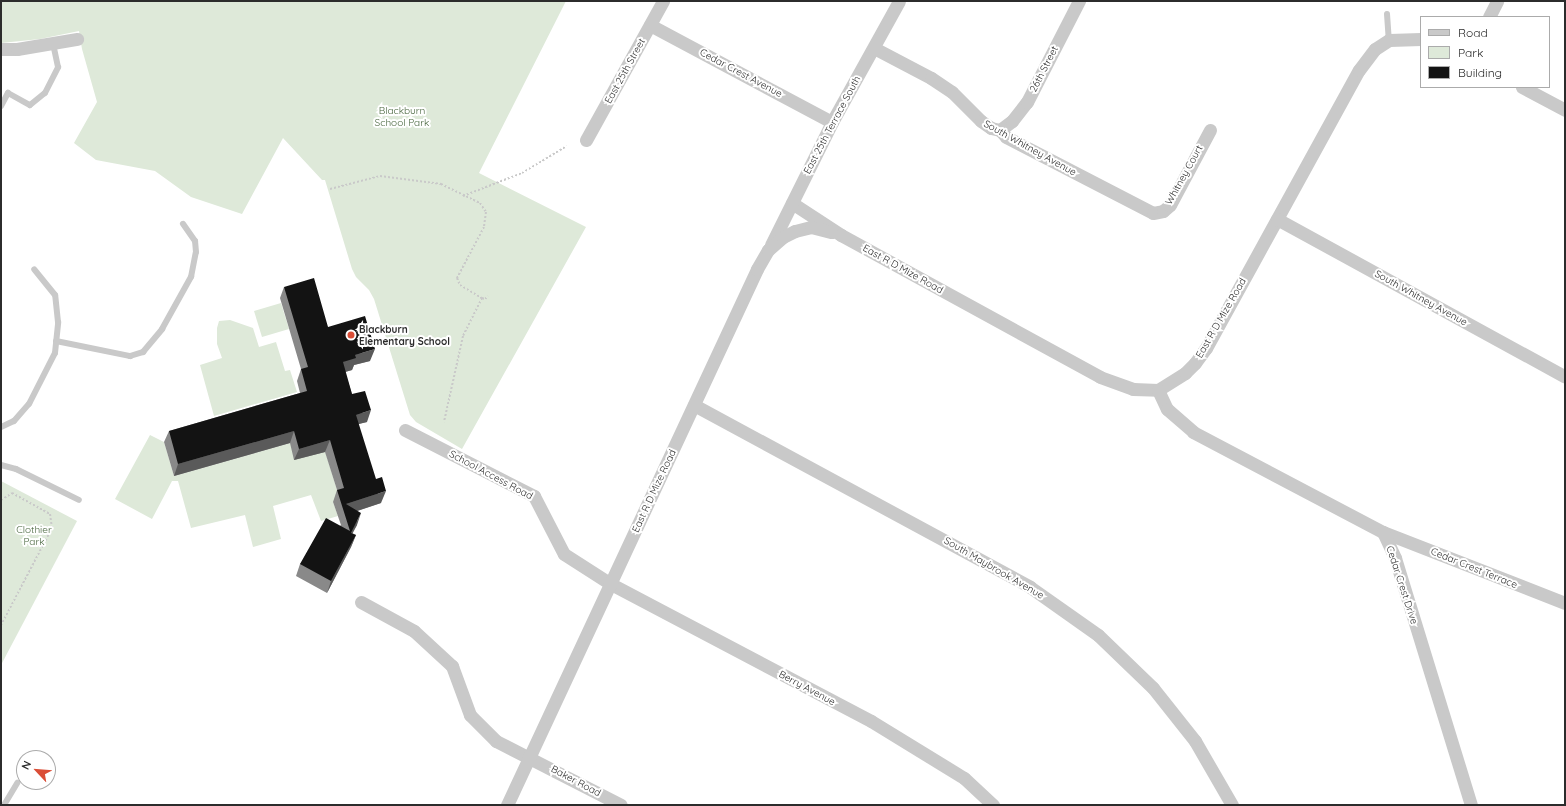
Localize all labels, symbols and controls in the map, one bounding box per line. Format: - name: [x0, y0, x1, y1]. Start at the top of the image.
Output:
- legend: [1420, 16, 1550, 88]
- text: Road: [1458, 25, 1488, 40]
- street label: East 25th Street: [602, 36, 648, 106]
- street label: 26th Street: [1027, 44, 1061, 94]
- text: Park: [1458, 45, 1483, 60]
- street label: Cedar Crest Avenue: [698, 46, 784, 100]
- text: Building: [1458, 65, 1502, 80]
- street label: East 25th Terrace South: [801, 74, 863, 176]
- park label: Blackburn School Park: [375, 104, 429, 128]
- street label: South Whitney Avenue: [982, 118, 1078, 178]
- street label: Whitney Court: [1163, 143, 1205, 207]
- street label: East R D Mize Road: [861, 242, 945, 296]
- street label: South Whitney Avenue: [1373, 268, 1469, 328]
- street label: East R D Mize Road: [1193, 276, 1249, 360]
- place label: Blackburn Elementary School: [359, 323, 450, 346]
- marker: Blackburn Elementary School: [346, 330, 356, 340]
- street label: School Access Road: [447, 448, 535, 502]
- street label: East R D Mize Road: [630, 448, 678, 534]
- park label: Clothier Park: [16, 523, 52, 546]
- street label: South Maybrook Avenue: [942, 535, 1046, 601]
- street label: Cedar Crest Drive: [1384, 544, 1420, 626]
- street label: Cedar Crest Terrace: [1429, 545, 1519, 591]
- street label: Berry Avenue: [777, 668, 837, 708]
- north arrow: [16, 750, 56, 790]
- text: N: [18, 758, 34, 772]
- street label: Baker Road: [549, 763, 603, 799]

